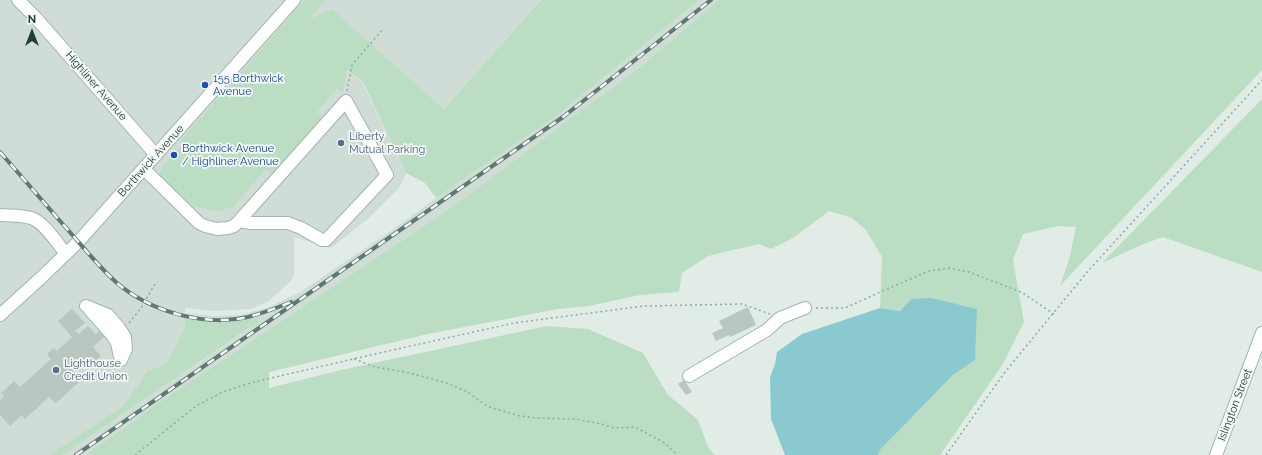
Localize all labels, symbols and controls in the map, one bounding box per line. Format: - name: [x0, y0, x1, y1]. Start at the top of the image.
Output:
- north arrow: [12, 12, 52, 52]
- text: N: [28, 13, 36, 26]
- street label: Highliner Avenue: [62, 49, 130, 123]
- place label: 155 Borthwick Avenue: [213, 72, 283, 98]
- marker: 155 Borthwick Avenue: [200, 80, 210, 90]
- street label: Borthwick Avenue: [115, 122, 187, 200]
- place label: Liberty Mutual Parking: [349, 130, 425, 156]
- marker: Liberty Mutual Parking: [336, 138, 346, 148]
- place label: Borthwick Avenue / Highliner Avenue: [182, 142, 279, 168]
- marker: Borthwick Avenue / Highliner Avenue: [169, 150, 179, 160]
- place label: Lighthouse Credit Union: [64, 357, 127, 383]
- marker: Lighthouse Credit Union: [51, 365, 61, 375]
- street label: Islington Street: [1215, 367, 1255, 443]

